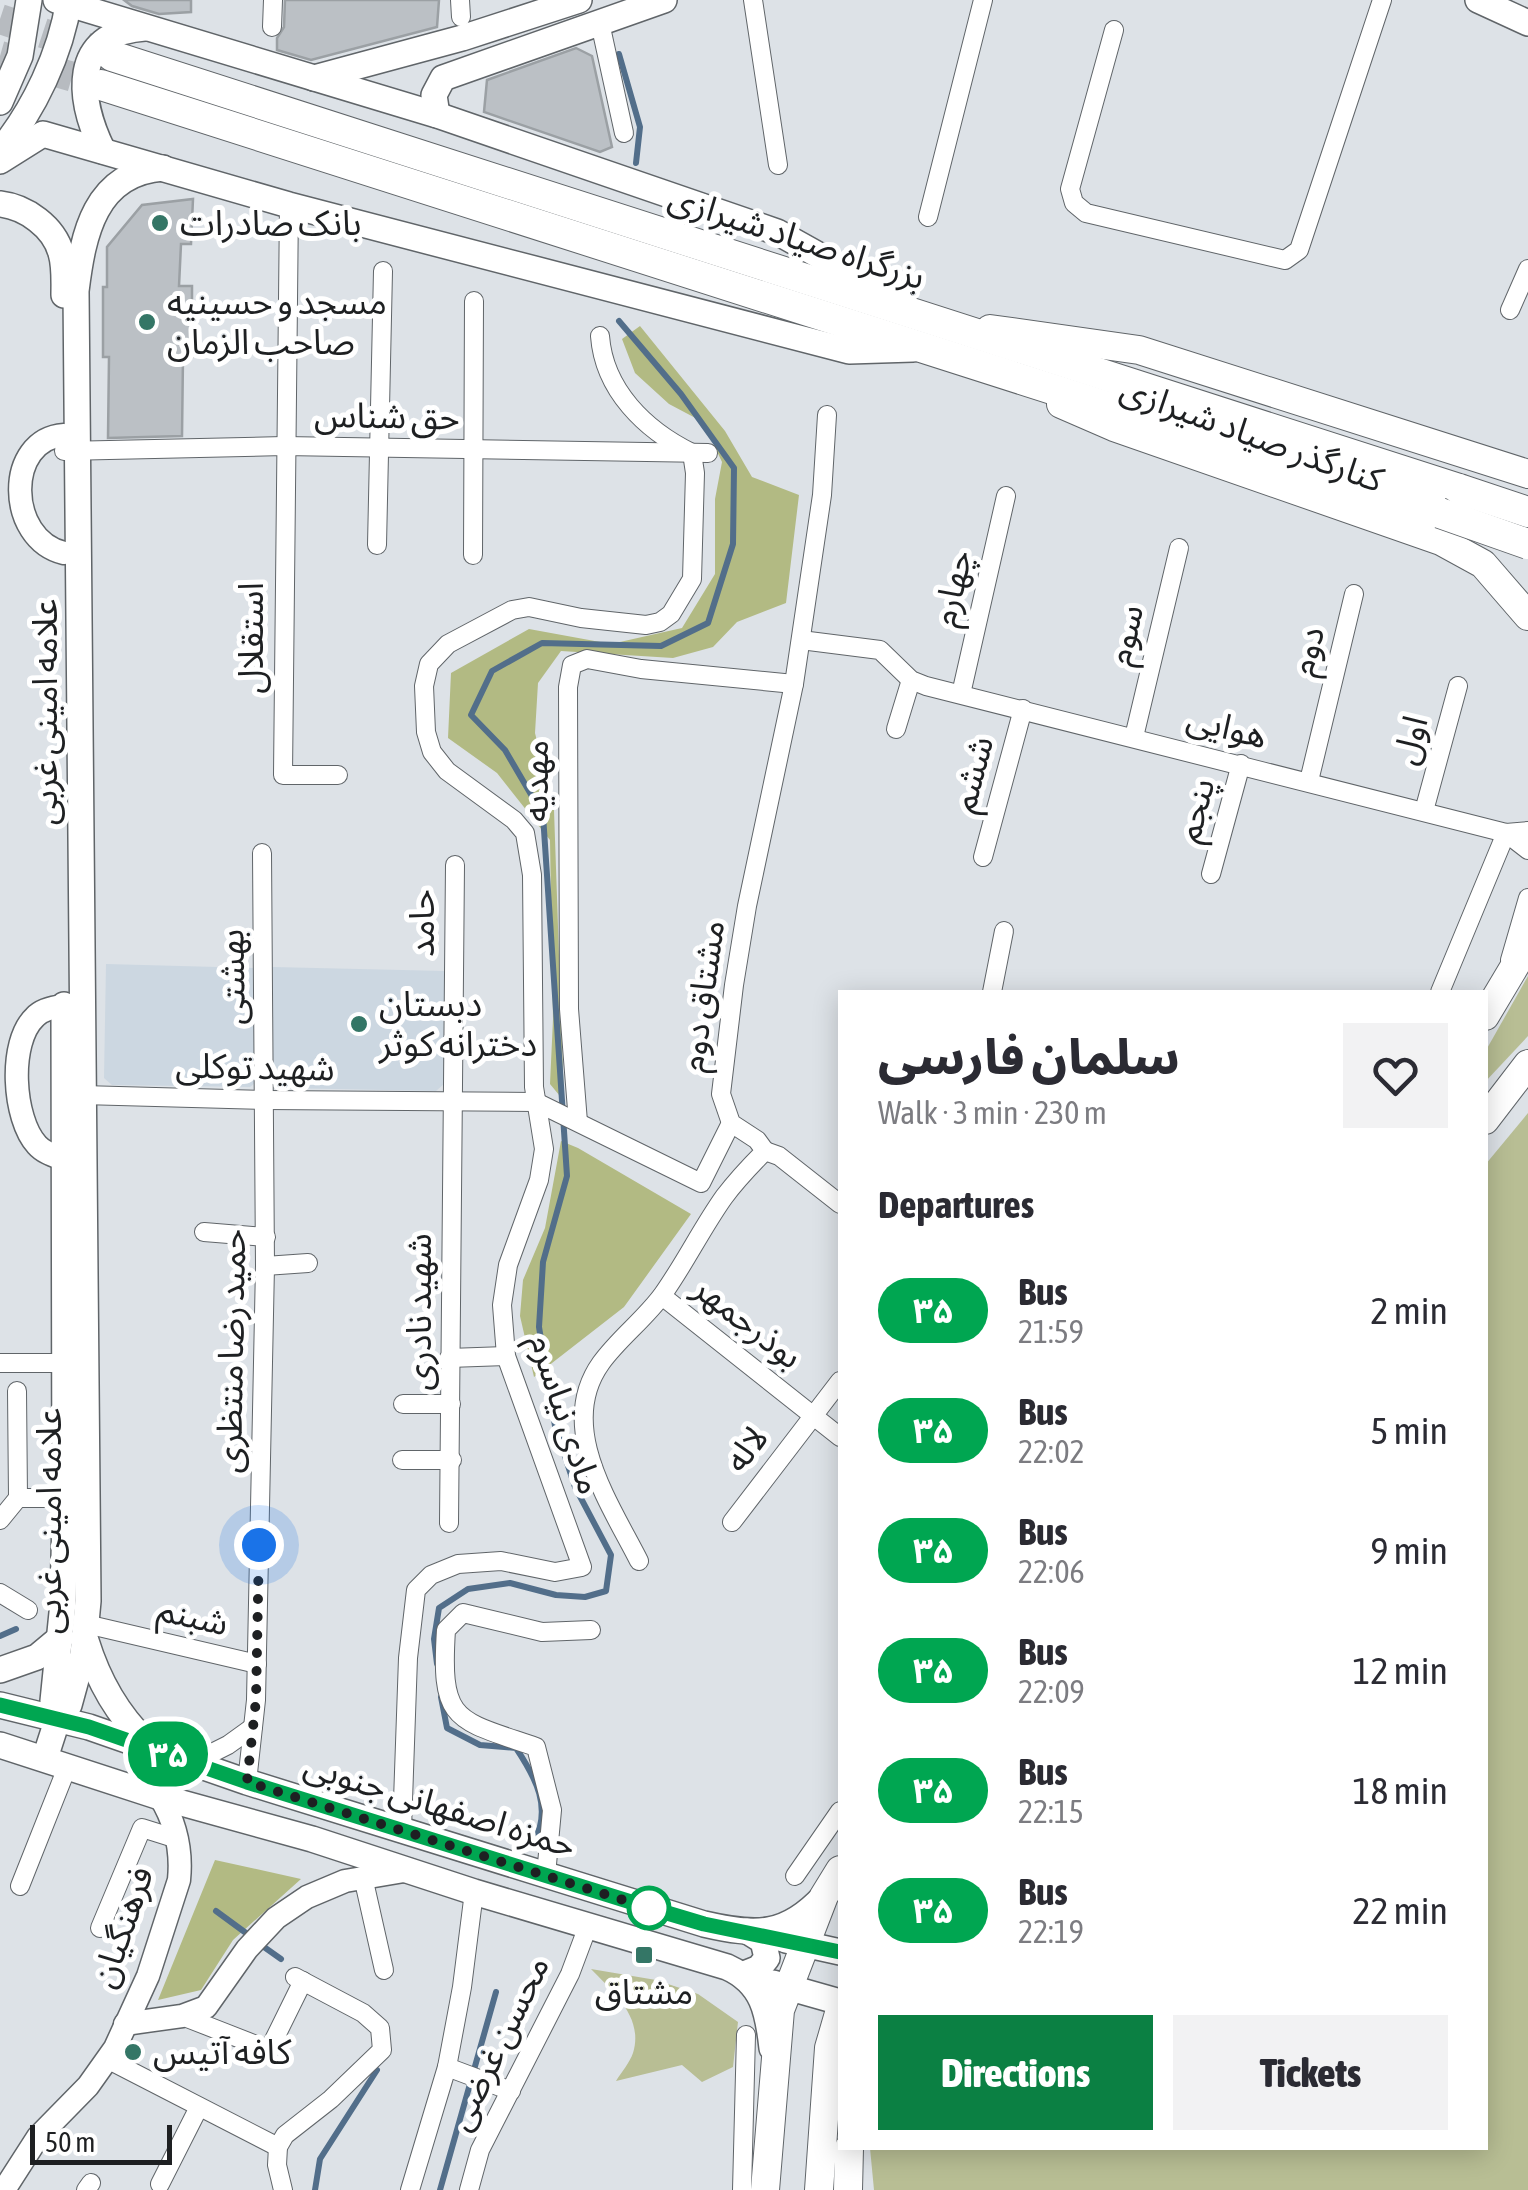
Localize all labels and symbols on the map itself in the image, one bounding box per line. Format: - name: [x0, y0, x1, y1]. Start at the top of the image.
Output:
- street label: بزرگراه صیاد شیرازی: [664, 176, 930, 298]
- place label: بانک صادرات: [180, 202, 361, 244]
- marker: بانک صادرات: [149, 212, 171, 234]
- place label: مسجد و حسینیه صاحب الزمان: [167, 281, 387, 362]
- marker: مسجد و حسینیه صاحب الزمان: [136, 311, 158, 333]
- street label: کنارگذر صیاد شیرازی: [1115, 367, 1390, 501]
- street label: حق شناس: [314, 394, 460, 438]
- street label: چهارم: [923, 546, 986, 631]
- street label: استقلال: [230, 582, 271, 694]
- street label: علامه امینی غربی: [24, 599, 65, 825]
- street label: سوم: [1098, 601, 1157, 671]
- street label: دوم: [1281, 622, 1338, 681]
- street label: هوایی: [1183, 697, 1271, 756]
- street label: اول: [1383, 711, 1436, 769]
- street label: ششم: [942, 731, 1008, 818]
- street label: مهدیه: [515, 740, 555, 822]
- street label: پنجم: [1166, 773, 1229, 848]
- street label: حامد: [401, 889, 441, 957]
- street label: مشتاق دوم: [671, 918, 738, 1075]
- street label: بهشتی: [210, 929, 253, 1025]
- place label: دبستان دخترانه کوثر: [378, 983, 537, 1064]
- marker: دبستان دخترانه کوثر: [348, 1013, 370, 1035]
- street label: شهید توکلی: [175, 1045, 335, 1088]
- street label: حمید رضا منتظری: [208, 1228, 254, 1474]
- street label: شهید نادری: [398, 1233, 440, 1391]
- street label: بوذرجمهر: [684, 1266, 811, 1377]
- street label: مادی نیاسرم: [516, 1328, 612, 1501]
- street label: علامه امینی غربی: [28, 1408, 69, 1634]
- street label: لاله: [715, 1418, 775, 1479]
- your location: [234, 1520, 284, 1570]
- street label: شبنم: [152, 1588, 232, 1650]
- line badge: ۳۵: [123, 1722, 213, 1786]
- street label: حمزه اصفهانی جنوبی: [299, 1744, 581, 1865]
- street label: فرهنگیان: [82, 1861, 161, 1993]
- unlabelled marker: [628, 1887, 670, 1929]
- marker: مشتاق: [633, 1944, 655, 1966]
- street label: محسن غرضی: [438, 1949, 557, 2136]
- place label: مشتاق: [595, 1971, 693, 2011]
- place label: کافه آتیس: [153, 2031, 292, 2072]
- marker: کافه آتیس: [122, 2041, 144, 2063]
- scale bar: [30, 2120, 172, 2164]

